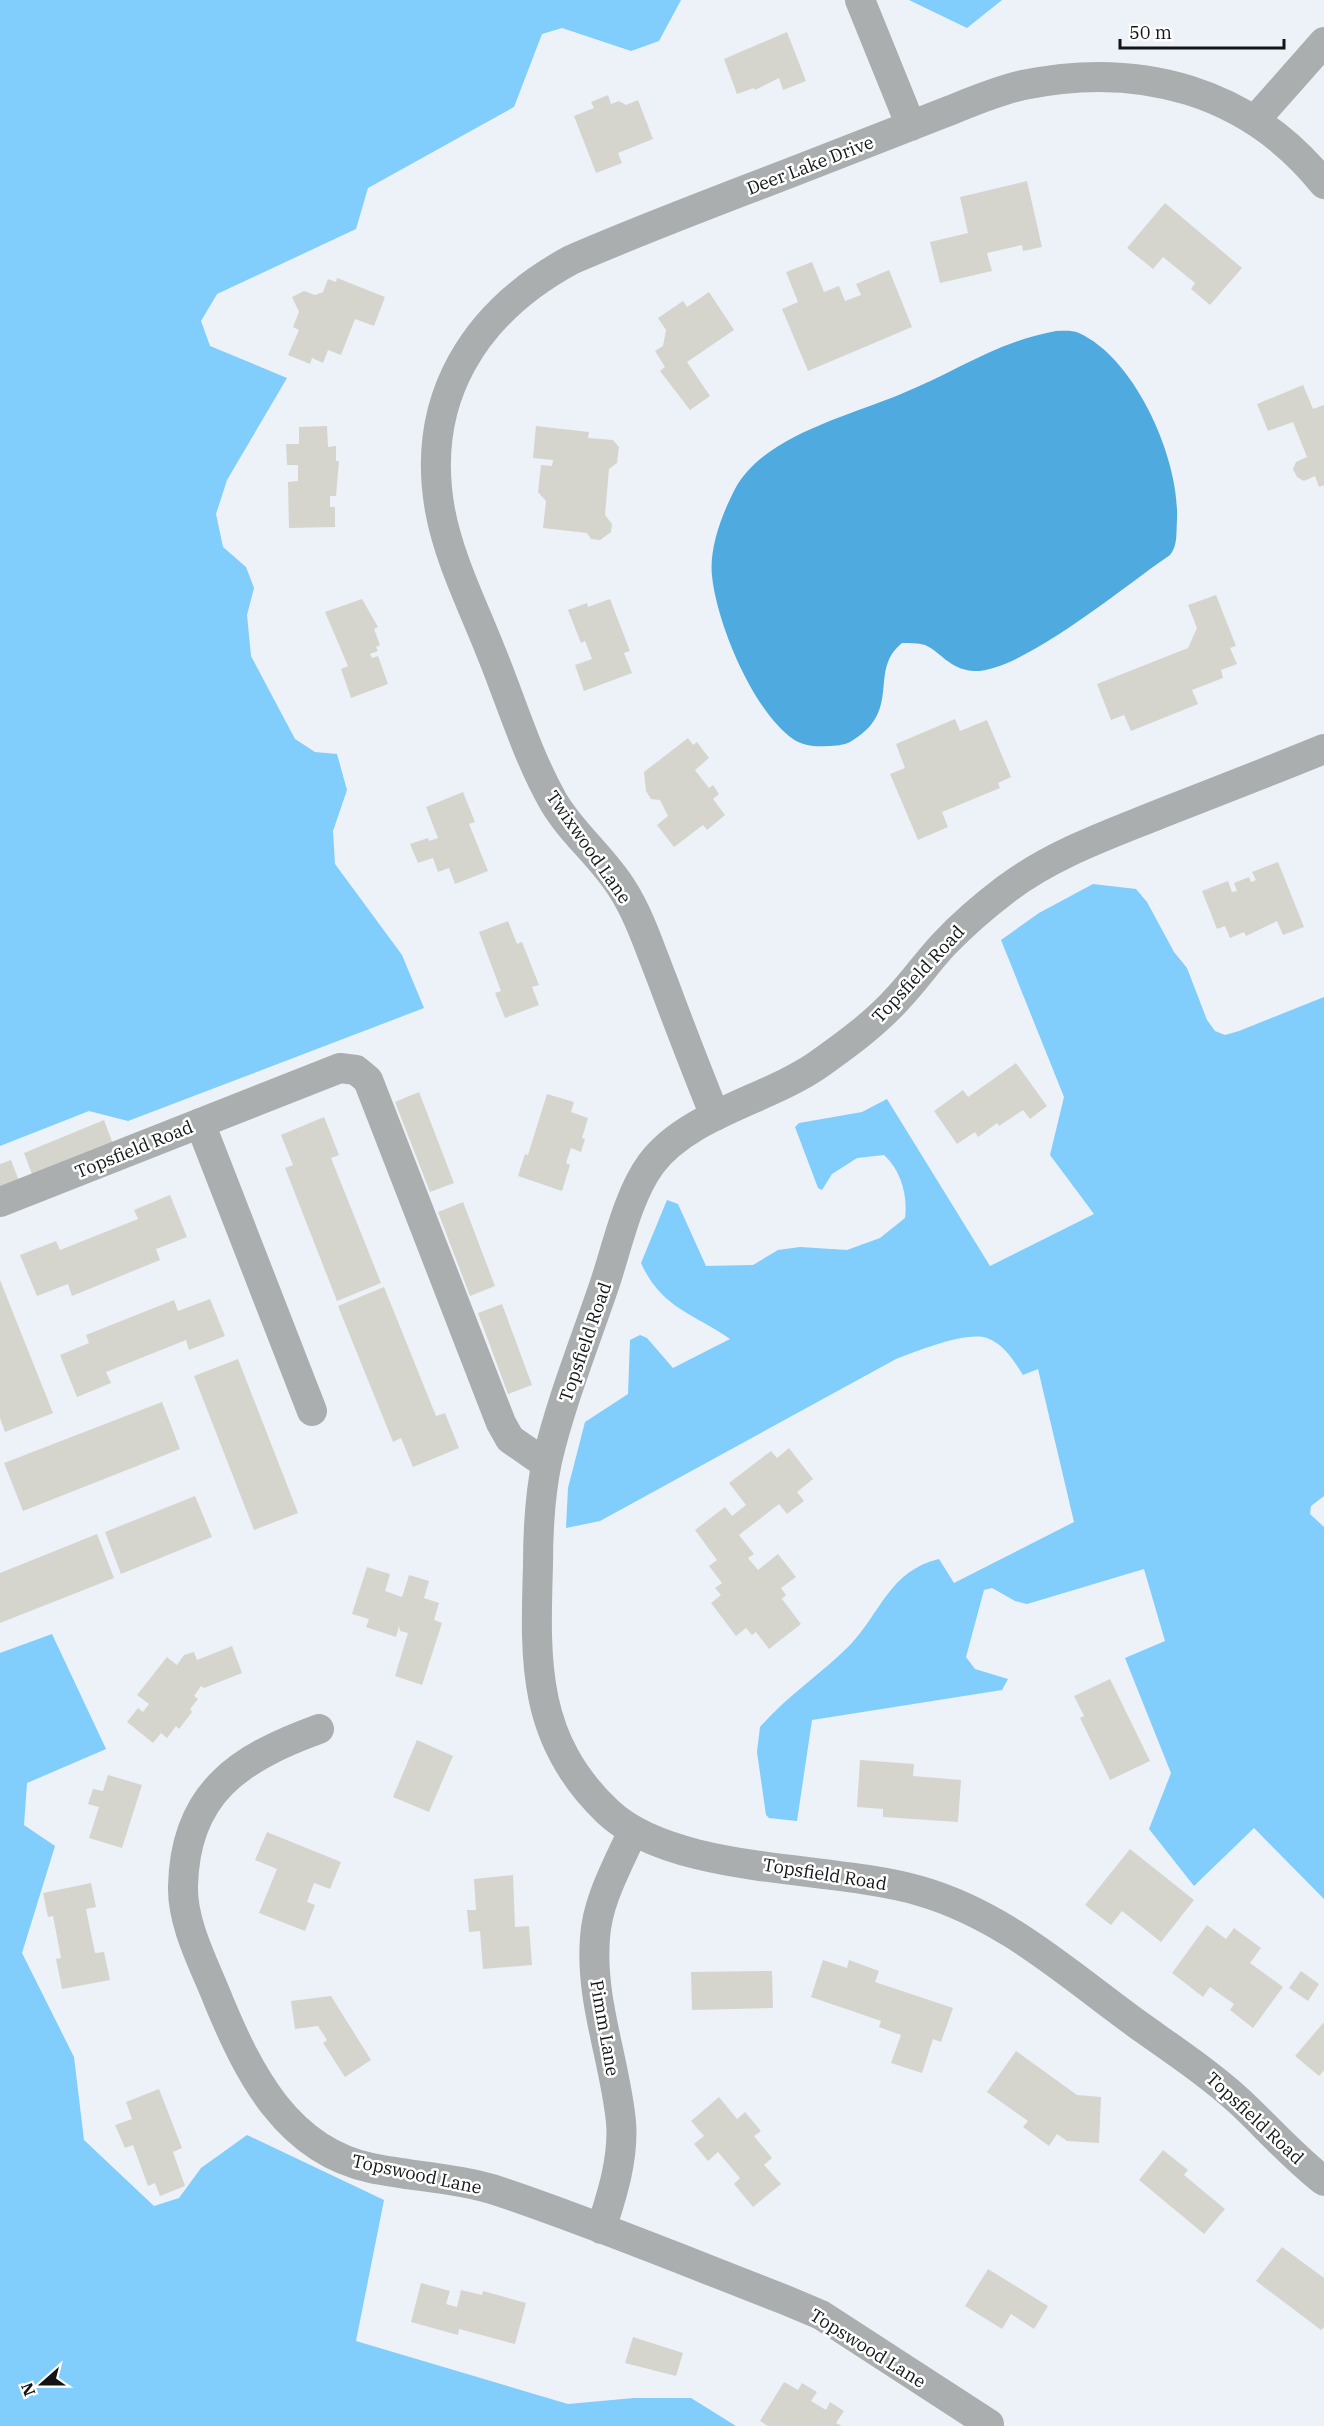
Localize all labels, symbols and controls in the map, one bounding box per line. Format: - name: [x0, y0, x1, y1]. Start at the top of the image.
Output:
- scale bar: [1120, 12, 1284, 50]
- text: 50 m: [1129, 21, 1172, 44]
- street label: Deer Lake Drive: [743, 130, 877, 200]
- street label: Twixwood Lane: [541, 786, 637, 908]
- street label: Topsfield Road: [867, 920, 969, 1028]
- street label: Topsfield Road: [72, 1115, 196, 1183]
- street label: Topsfield Road: [554, 1279, 616, 1405]
- street label: Topsfield Road: [761, 1853, 889, 1895]
- street label: Pimm Lane: [585, 1978, 625, 2078]
- street label: Topsfield Road: [1201, 2067, 1309, 2169]
- street label: Topswood Lane: [350, 2149, 484, 2199]
- street label: Topswood Lane: [806, 2303, 930, 2393]
- north arrow: [12, 2354, 72, 2414]
- text: N: [16, 2380, 40, 2399]

